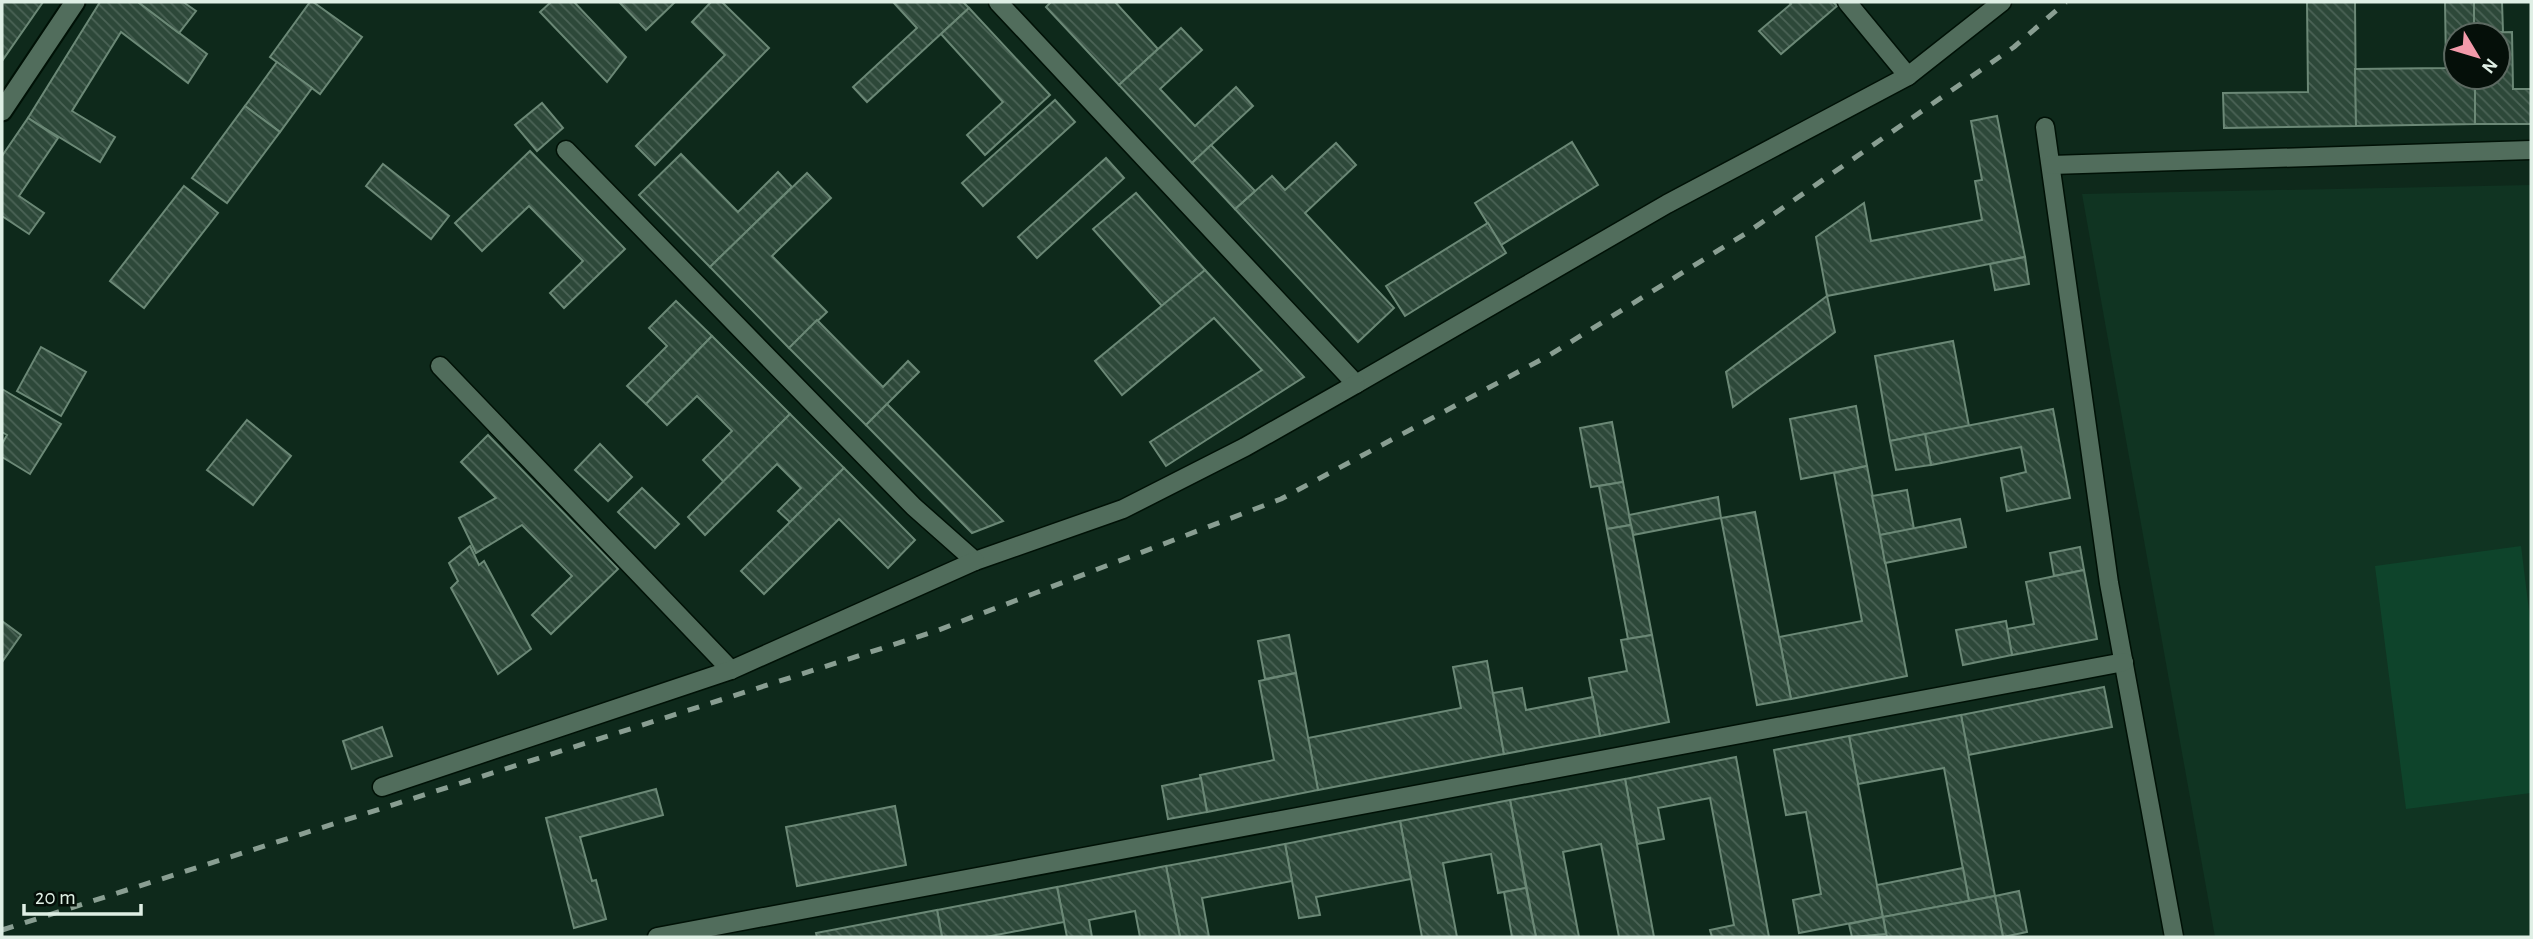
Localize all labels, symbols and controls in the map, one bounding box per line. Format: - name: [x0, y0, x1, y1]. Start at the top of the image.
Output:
- north arrow: [2442, 21, 2512, 91]
- text: N: [2478, 54, 2501, 77]
- scale bar: [24, 872, 142, 916]
- text: 20 m: [35, 887, 76, 908]

